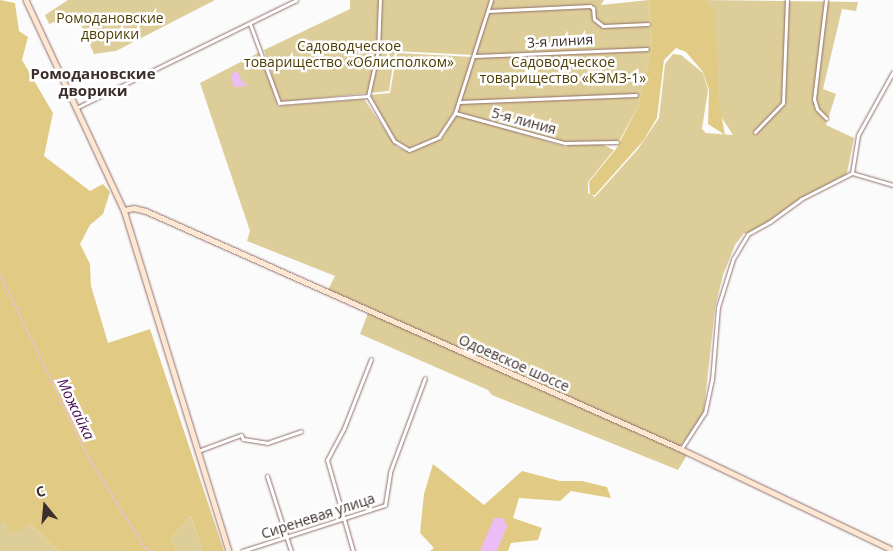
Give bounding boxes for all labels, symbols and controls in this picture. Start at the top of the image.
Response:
park label: Ромодановские дворики [56,10,164,42]
street label: 3-я линия [526,31,594,51]
park label: Садоводческое товарищество «Облисполком» [244,38,454,70]
park label: Садоводческое товарищество «КЭМЗ-1» [480,54,646,86]
district label: Ромодановские дворики [31,64,155,99]
street label: 5-я линия [490,104,558,138]
street label: Одоевское шоссе [456,331,572,395]
water label: Можайка [53,375,99,443]
north arrow [20,481,70,531]
text: С [33,481,48,502]
street label: Сиреневая улица [259,490,377,542]

